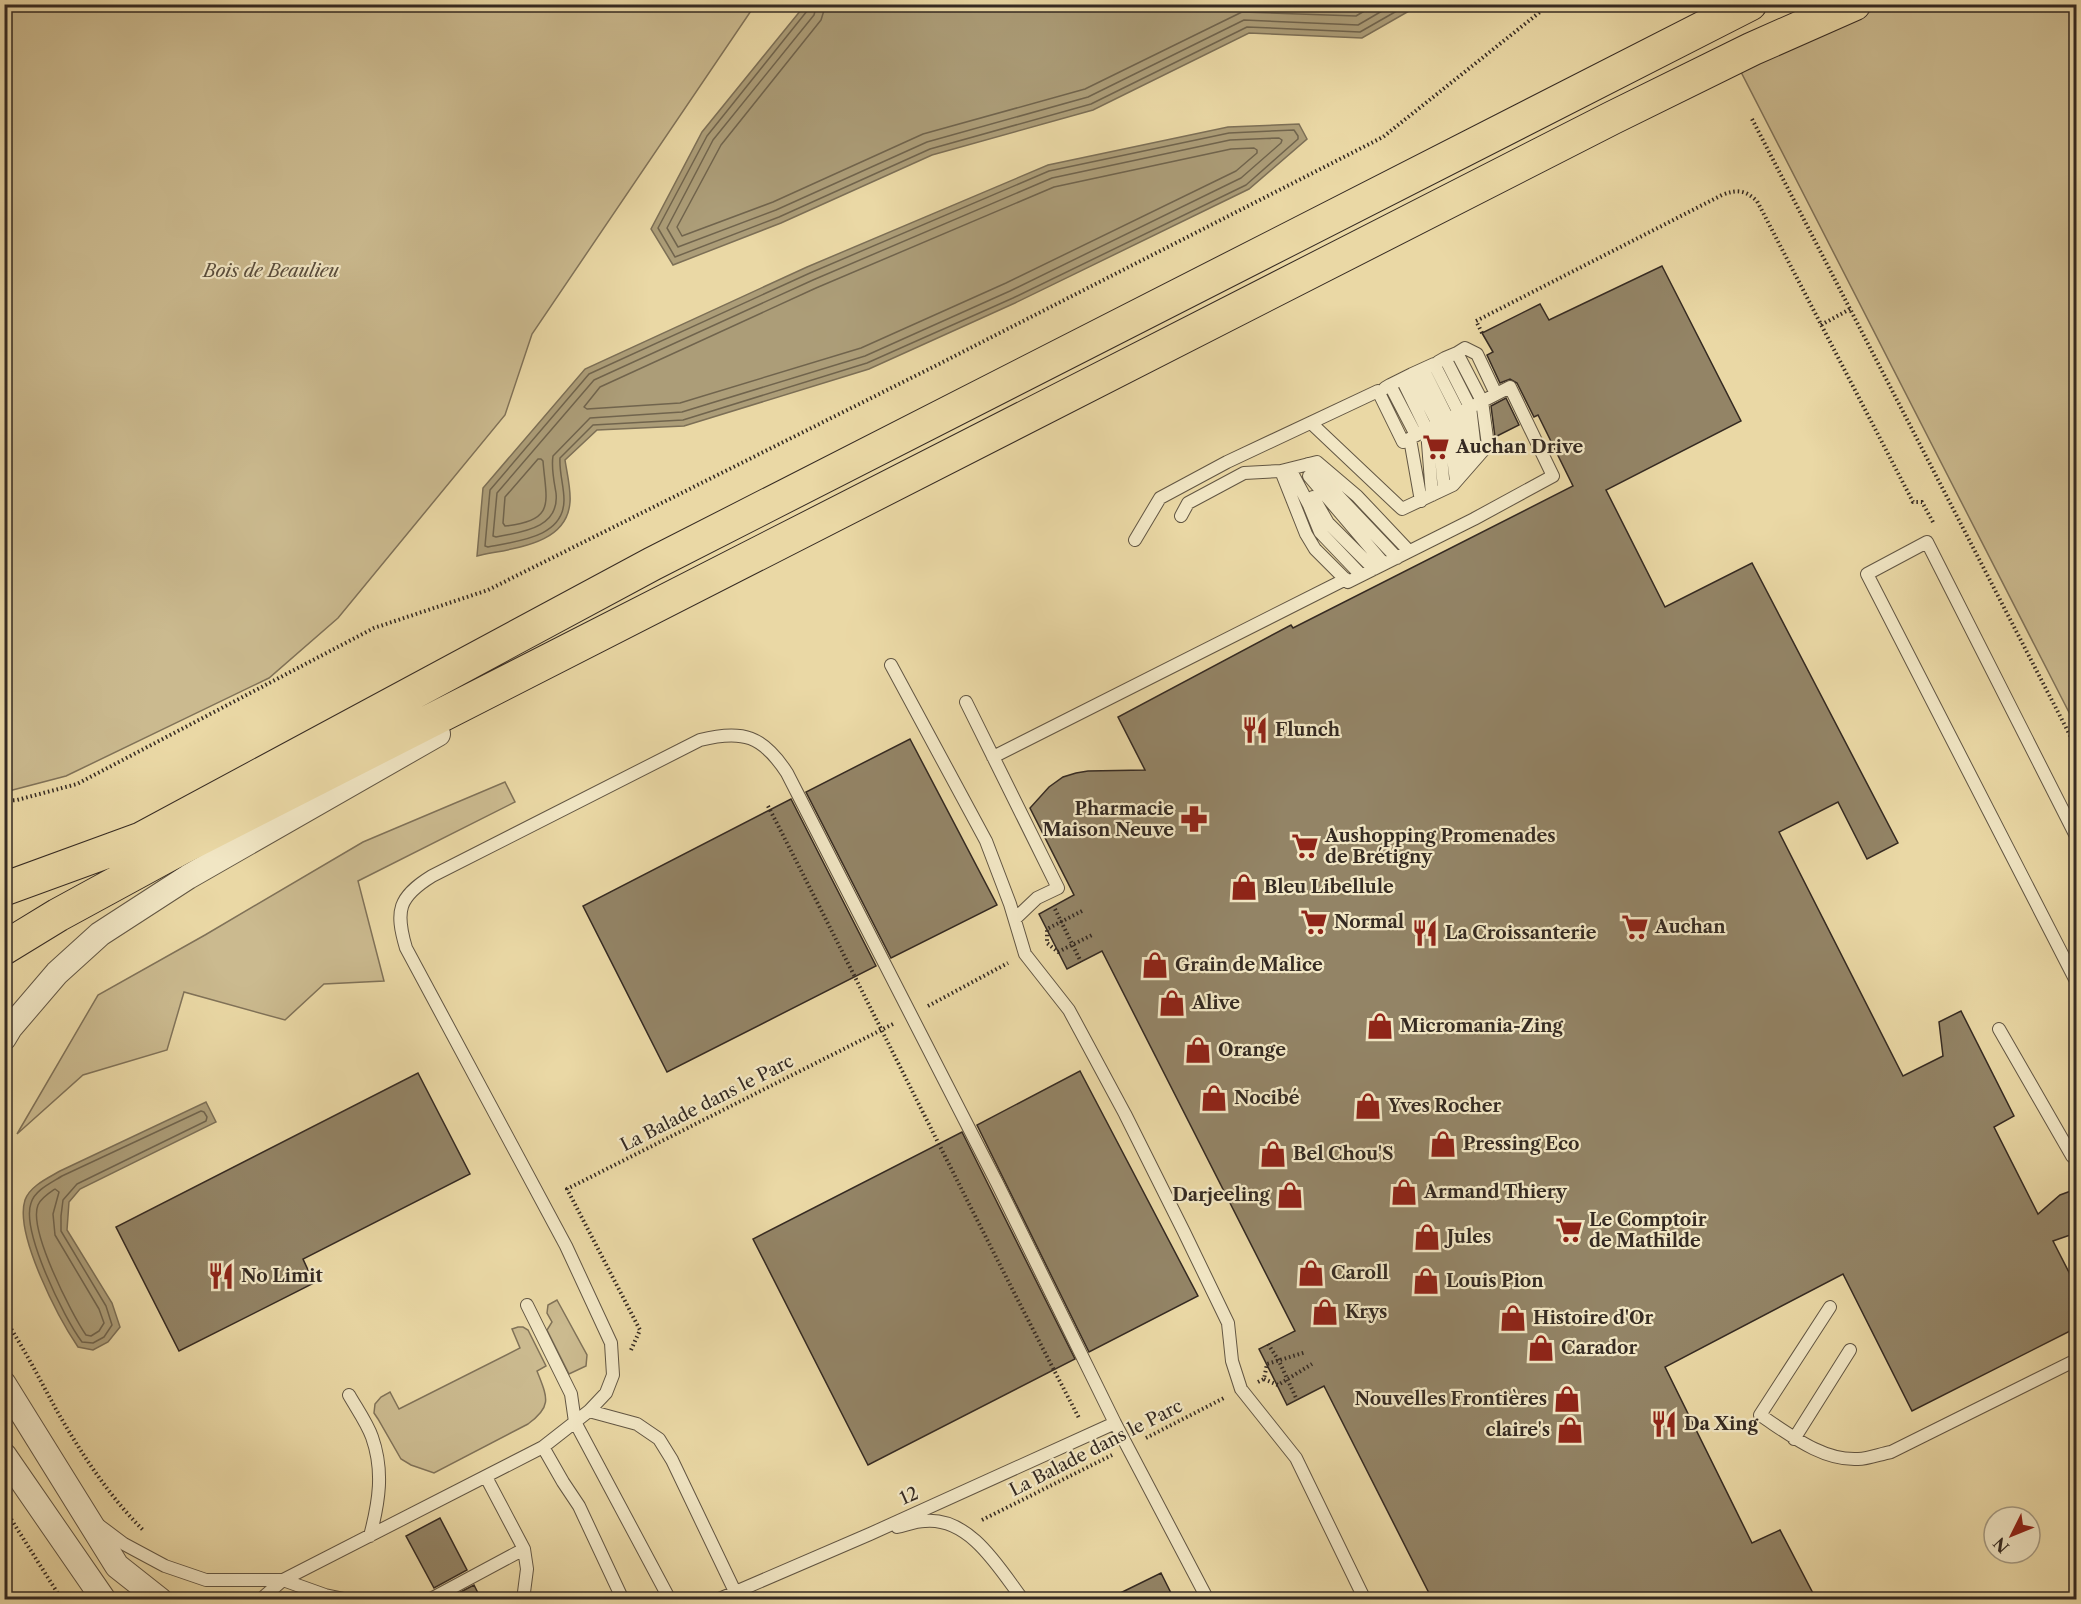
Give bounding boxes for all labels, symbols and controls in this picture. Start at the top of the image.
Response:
park label: Bois de Beaulieu [201,260,339,282]
supermarket icon: Auchan Drive [1421,432,1451,462]
place label: Auchan Drive [1455,436,1583,458]
restaurant icon: Flunch [1240,715,1270,745]
place label: Flunch [1275,719,1341,741]
place label: Pharmacie Maison Neuve [1042,798,1174,841]
pharmacy icon: Pharmacie Maison Neuve [1179,804,1209,834]
place label: Aushopping Promenades de Brétigny [1324,825,1555,868]
supermarket icon: Aushopping Promenades de Brétigny [1290,831,1320,861]
shop icon: Bleu Libellule [1229,872,1259,902]
place label: Bleu Libellule [1264,876,1394,898]
supermarket icon: Normal [1299,907,1329,937]
place label: Normal [1334,911,1404,933]
supermarket icon: Auchan [1620,912,1650,942]
place label: Auchan [1654,916,1726,938]
restaurant icon: La Croissanterie [1410,918,1440,948]
place label: La Croissanterie [1445,922,1597,944]
shop icon: Grain de Malice [1140,950,1170,980]
place label: Grain de Malice [1175,954,1323,976]
shop icon: Alive [1157,988,1187,1018]
place label: Alive [1191,992,1240,1014]
shop icon: Micromania-Zing [1365,1011,1395,1041]
place label: Micromania-Zing [1400,1015,1564,1037]
shop icon: Orange [1183,1035,1213,1065]
place label: Orange [1218,1039,1286,1061]
street label: La Balade dans le Parc [617,1050,797,1156]
shop icon: Nocibé [1199,1083,1229,1113]
place label: Nocibé [1234,1087,1300,1109]
shop icon: Yves Rocher [1353,1091,1383,1121]
place label: Yves Rocher [1387,1095,1502,1117]
shop icon: Pressing Eco [1428,1129,1458,1159]
place label: Pressing Eco [1463,1133,1579,1155]
shop icon: Bel Chou'S [1258,1139,1288,1169]
place label: Bel Chou'S [1293,1143,1393,1165]
shop icon: Armand Thiery [1389,1177,1419,1207]
shop icon: Darjeeling [1275,1180,1305,1210]
place label: Armand Thiery [1423,1181,1568,1203]
place label: Darjeeling [1172,1184,1271,1206]
place label: Le Comptoir de Mathilde [1589,1209,1707,1252]
supermarket icon: Le Comptoir de Mathilde [1554,1215,1584,1245]
shop icon: Jules [1412,1222,1442,1252]
place label: Jules [1444,1226,1491,1248]
shop icon: Caroll [1296,1258,1326,1288]
restaurant icon: No Limit [206,1261,236,1291]
place label: Caroll [1331,1262,1389,1284]
place label: No Limit [241,1265,323,1287]
shop icon: Louis Pion [1411,1266,1441,1296]
place label: Louis Pion [1446,1270,1544,1292]
shop icon: Krys [1310,1297,1340,1327]
place label: Krys [1345,1301,1387,1323]
shop icon: Histoire d'Or [1498,1303,1528,1333]
place label: Histoire d'Or [1533,1307,1653,1329]
shop icon: Carador [1526,1333,1556,1363]
place label: Carador [1561,1337,1637,1359]
shop icon: Nouvelles Frontières [1552,1384,1582,1414]
place label: Nouvelles Frontières [1354,1388,1547,1410]
street label: La Balade dans le Parc [1006,1395,1186,1501]
restaurant icon: Da Xing [1649,1409,1679,1439]
place label: Da Xing [1684,1413,1759,1435]
shop icon: claire's [1555,1415,1585,1445]
place label: claire's [1486,1419,1550,1441]
street label: 12 [896,1482,922,1510]
north arrow [1982,1505,2042,1565]
text: N [1989,1533,2013,1557]

